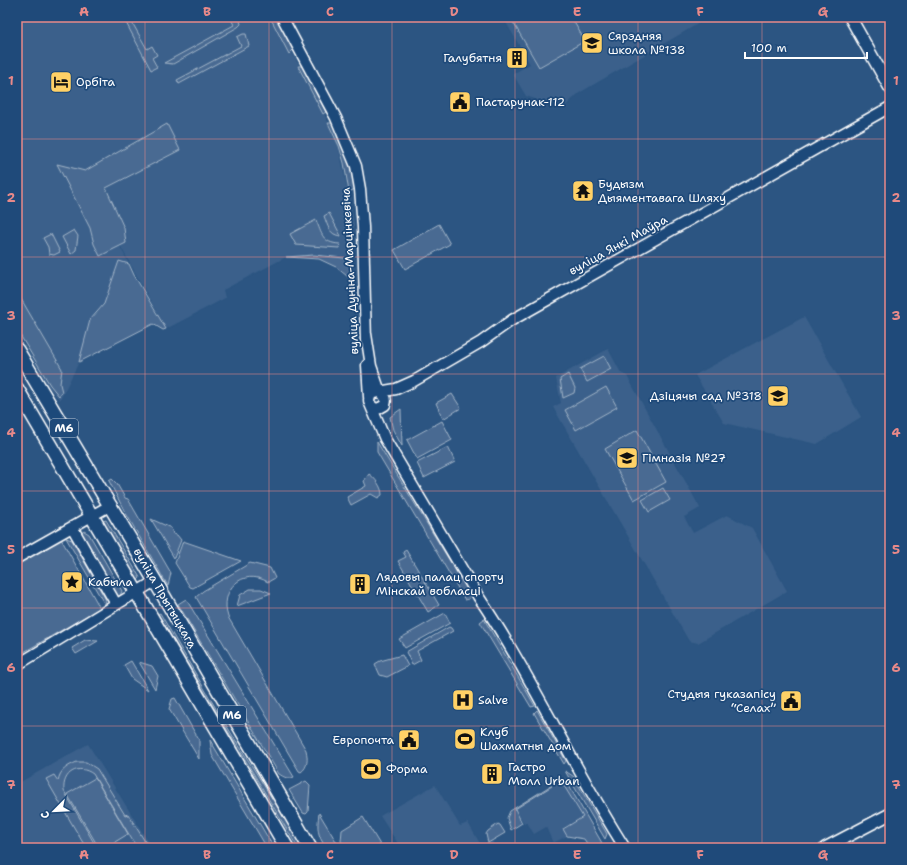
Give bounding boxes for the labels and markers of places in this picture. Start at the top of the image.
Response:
place label: Сярэдняя школа №138 [608,28,685,58]
school or university icon: Сярэдняя школа №138 [579,30,605,56]
building icon: Галубятня [504,45,530,71]
place label: Галубятня [443,50,502,66]
hotel icon: Oрбіта [48,69,74,95]
place label: Oрбіта [76,74,116,90]
public building icon: Пастарунак-112 [447,89,473,115]
place label: Пастарунак-112 [476,94,565,110]
place label: Будызм Дыяментавага Шляху [598,176,726,206]
temple icon: Будызм Дыяментавага Шляху [570,178,596,204]
school or university icon: Дзіцячы сад №318 [765,383,791,409]
place label: Дзіцячы сад №318 [650,388,762,404]
school or university icon: Гімназія №27 [614,445,640,471]
place label: Гімназія №27 [642,450,726,466]
place icon: Кабыла [59,569,85,595]
place label: Лядовы палац спорту Мінскай вобласці [376,569,504,599]
building icon: Лядовы палац спорту Мінскай вобласці [347,571,373,597]
place label: Кабыла [88,574,134,590]
place label: Студыя гуказапісу “Селах” [668,686,776,716]
hospital icon: Salve [450,687,476,713]
public building icon: Студыя гуказапісу “Селах” [778,688,804,714]
place label: Salve [478,692,509,708]
place label: Клуб Шахматны дом [480,724,571,754]
sports icon: Клуб Шахматны дом [452,726,478,752]
public building icon: Европочта [396,727,422,753]
place label: Европочта [333,732,395,748]
sports icon: Форма [358,756,384,782]
place label: Гастро Молл Urban [508,759,579,789]
place label: Форма [386,761,428,777]
building icon: Гастро Молл Urban [479,761,505,787]

